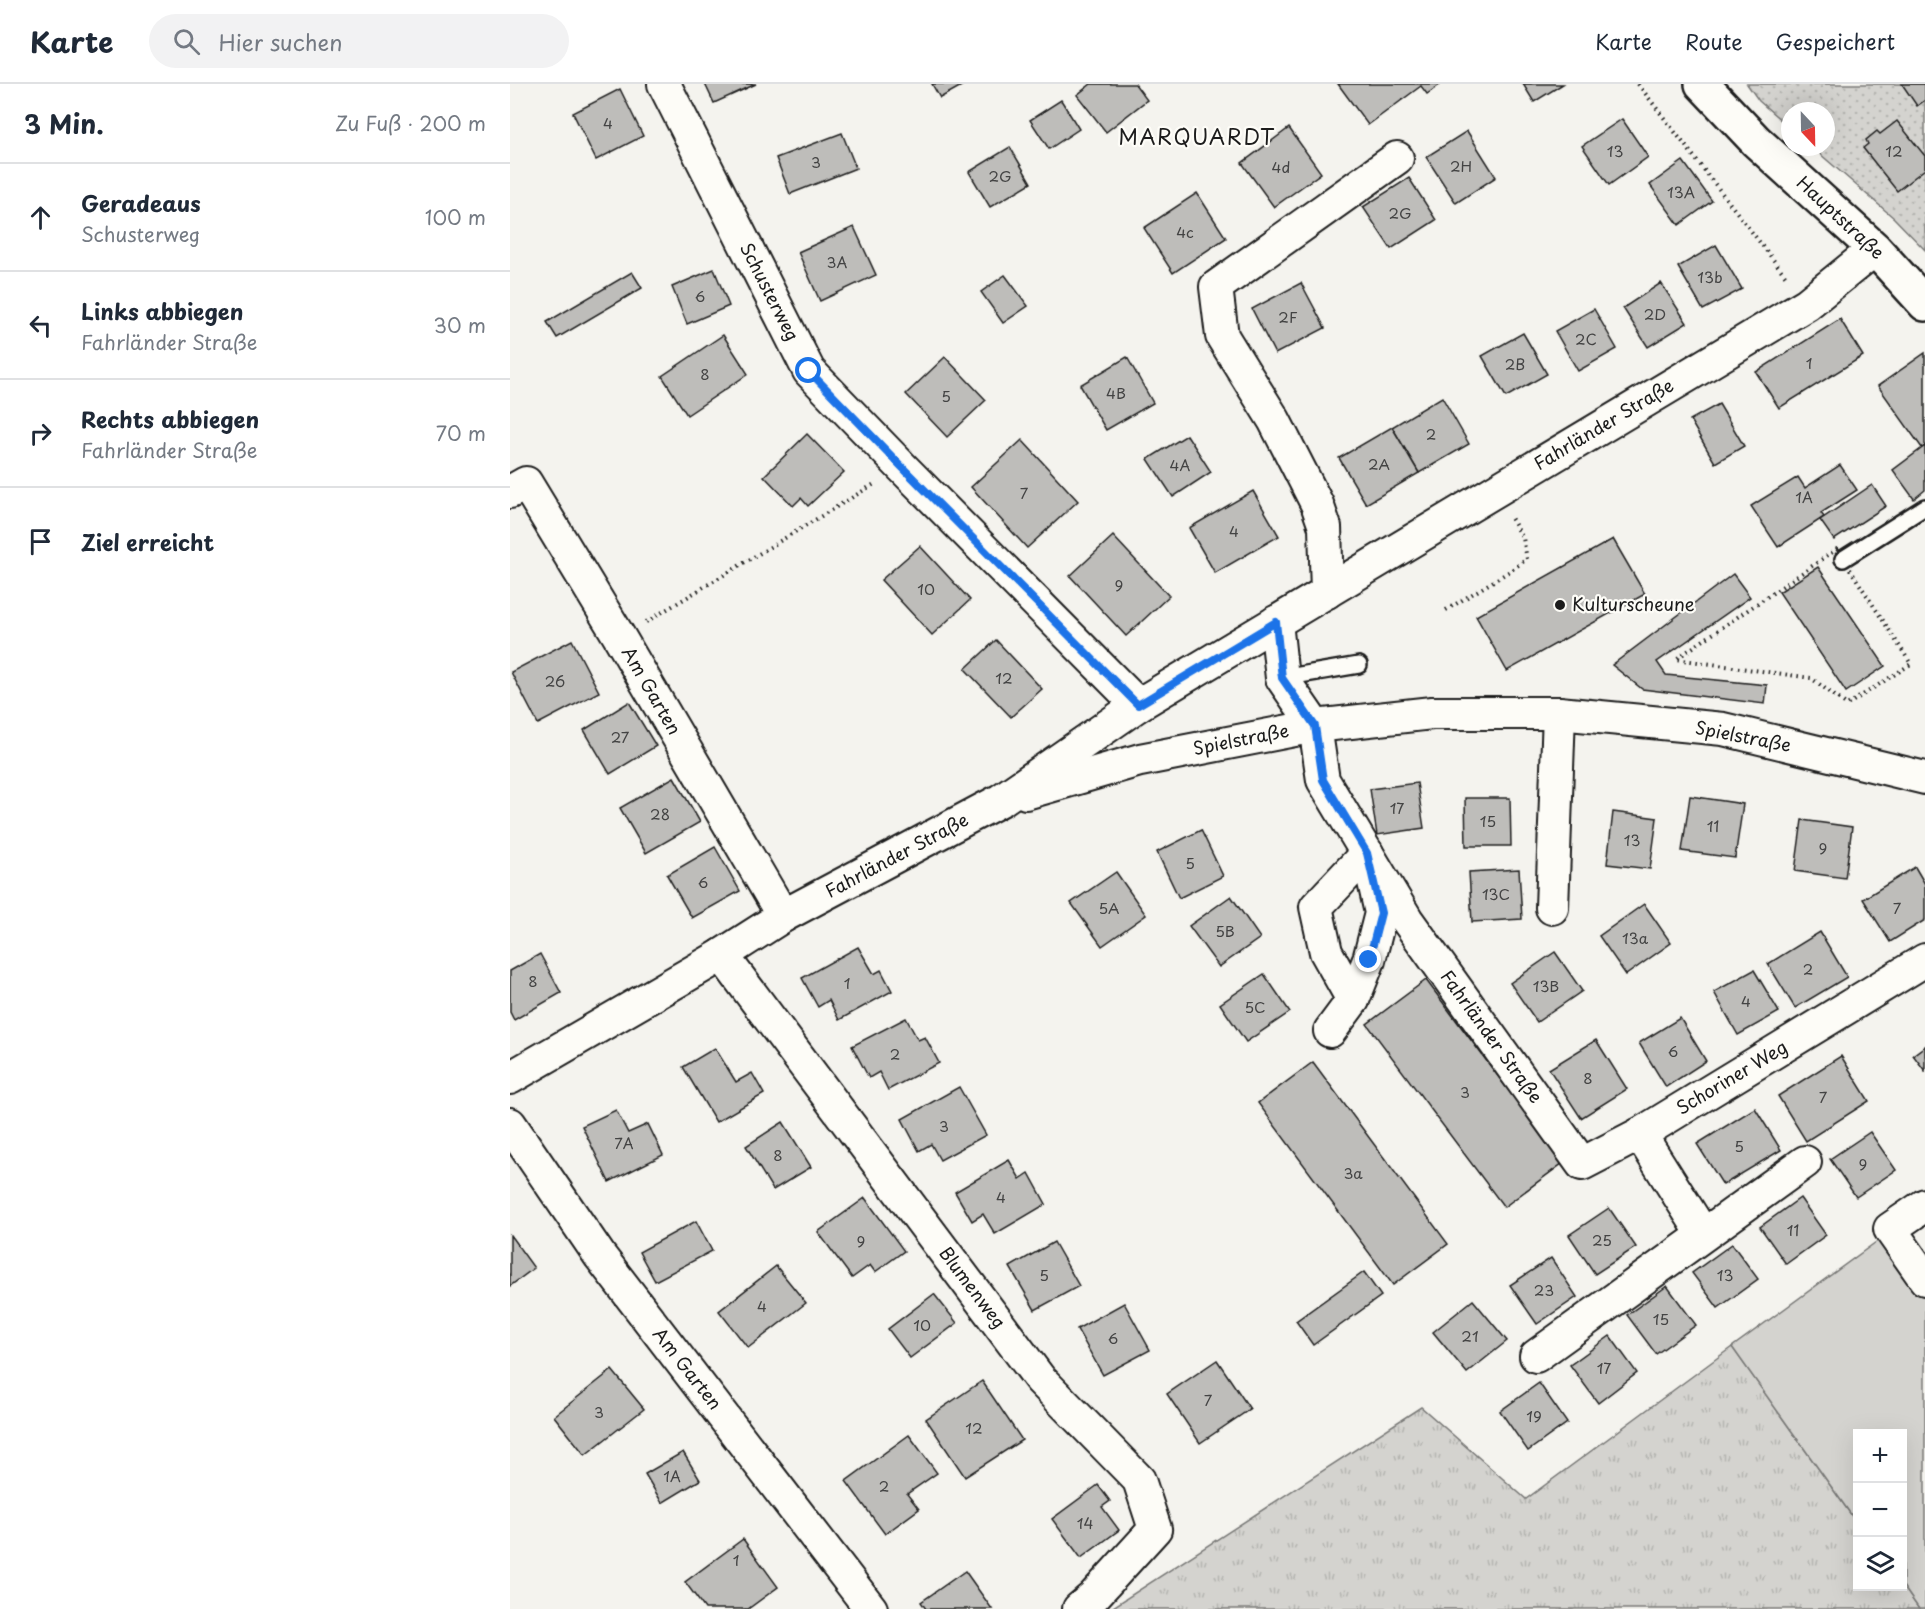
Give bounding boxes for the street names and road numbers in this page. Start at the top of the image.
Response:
street label: Hauptstraße [1791,169,1891,265]
street label: Schusterweg [734,237,807,345]
street label: Fahrländer Straße [1528,371,1678,476]
street label: Am Garten [616,641,688,739]
street label: Spielstraße [1693,713,1794,758]
street label: Spielstraße [1190,716,1291,761]
street label: Fahrländer Straße [820,806,973,904]
street label: Fahrländer Straße [1435,964,1550,1108]
street label: Schoriner Weg [1671,1033,1792,1121]
street label: Blumenweg [933,1240,1013,1334]
street label: Am Garten [647,1321,729,1415]

